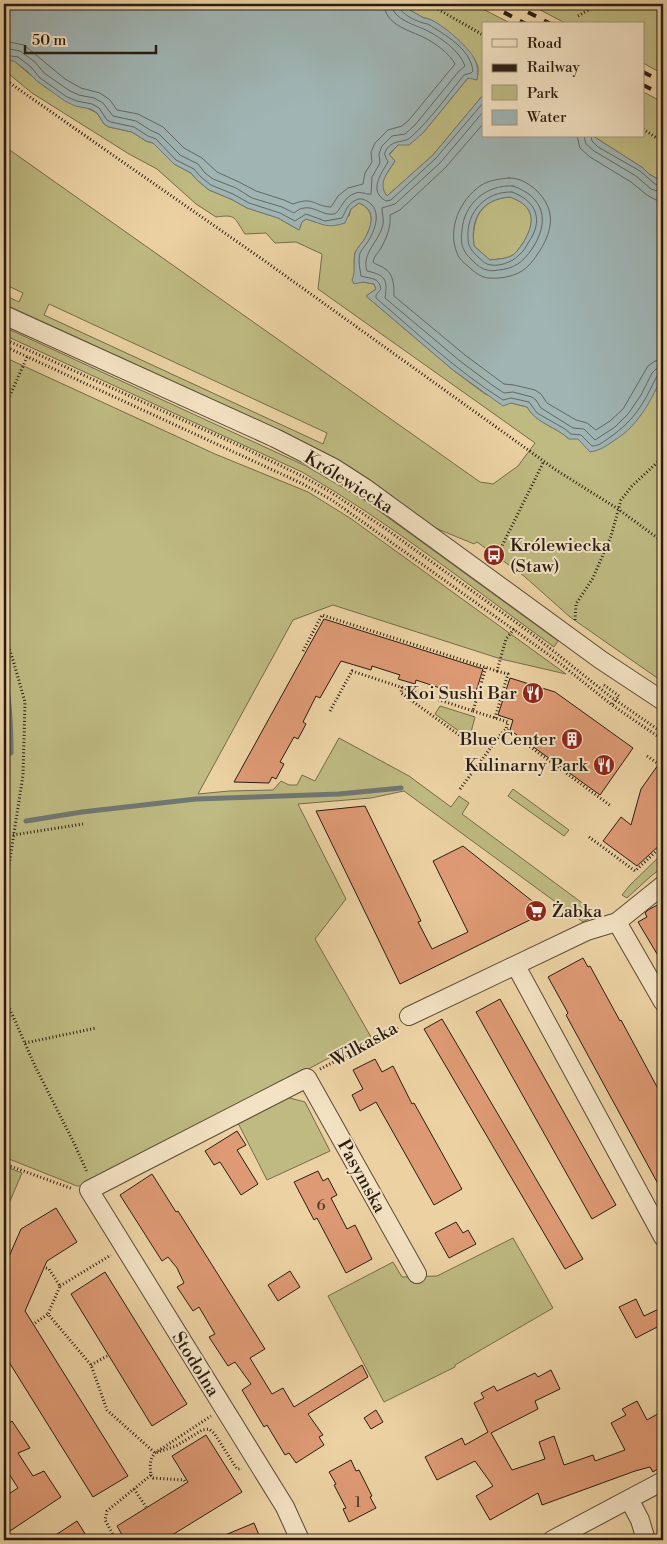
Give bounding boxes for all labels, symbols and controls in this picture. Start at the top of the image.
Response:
scale bar [25,22,156,54]
legend [482,22,644,138]
text: 50 m [32,31,66,50]
text: Road [527,34,562,53]
text: Railway [527,58,581,77]
text: Park [527,84,559,103]
text: Water [526,108,567,127]
street label: Królewiecka [300,446,398,519]
place label: Królewiecka (Staw) [510,534,612,578]
bus stop icon: Królewiecka (Staw) [482,543,506,567]
restaurant icon: Koi Sushi Bar [521,681,545,705]
place label: Koi Sushi Bar [406,682,517,705]
building icon: Blue Center [560,727,584,751]
place label: Blue Center [459,728,556,751]
restaurant icon: Kulinarny Park [592,753,616,777]
place label: Kulinarny Park [465,754,590,777]
supermarket icon: Żabka [524,899,548,923]
place label: Żabka [552,900,603,923]
street label: Wilkaska [326,1016,403,1073]
street label: Pasymska [332,1136,391,1218]
house number: 6 [316,1196,326,1215]
street label: Stodolna [167,1328,225,1402]
house number: 1 [355,1493,362,1512]

